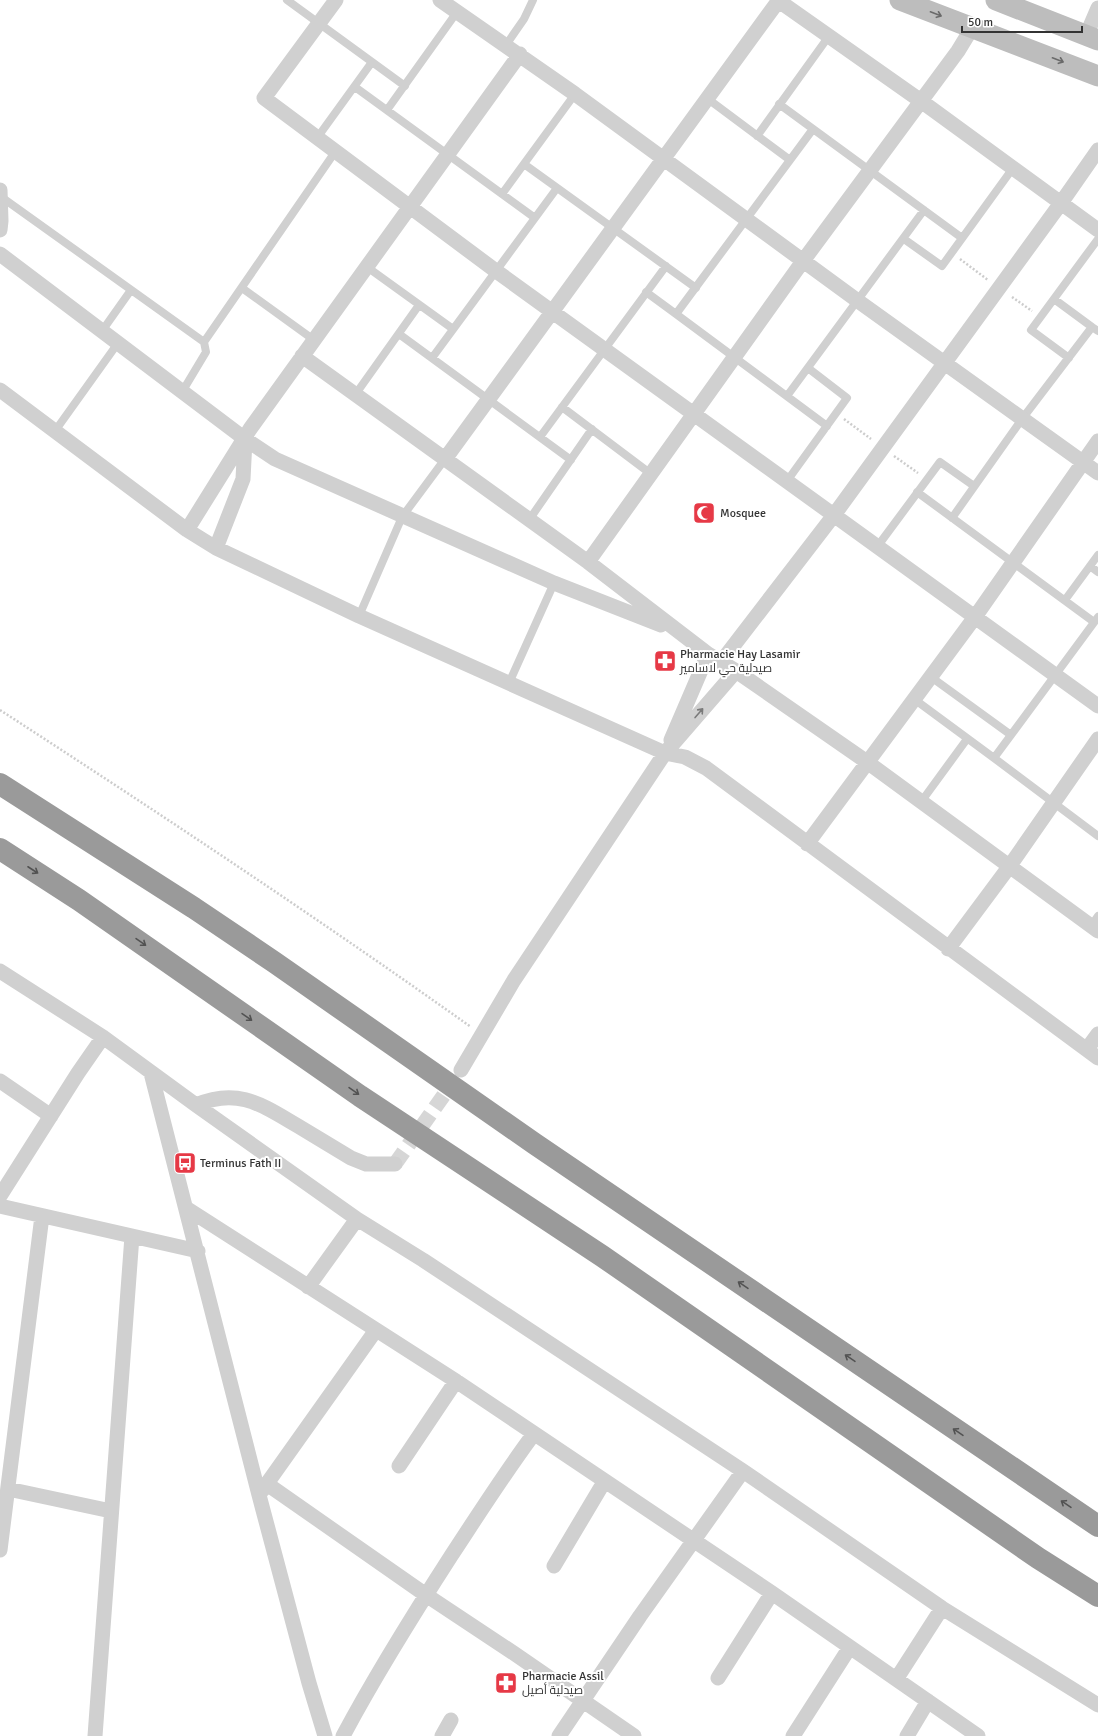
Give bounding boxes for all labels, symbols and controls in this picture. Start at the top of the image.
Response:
scale bar [962,8,1082,34]
one-way arrow [930,11,942,18]
text: 50 m [968,15,993,30]
one-way arrow [1051,57,1063,65]
mosque icon: Mosquee [691,500,717,526]
place label: Mosquee [720,506,766,521]
place label: Pharmacie Hay Lasamir صيدلية حي لاسامير [679,647,801,678]
pharmacy icon: Pharmacie Hay Lasamir صيدلية حي لاسامير [652,648,678,674]
one-way arrow [695,708,704,719]
one-way arrow [27,866,39,874]
one-way arrow [135,938,146,946]
one-way arrow [241,1013,252,1021]
one-way arrow [348,1087,359,1095]
bus stop icon: Terminus Fath II [172,1150,198,1176]
place label: Terminus Fath II [200,1156,281,1171]
one-way arrow [738,1281,749,1289]
one-way arrow [845,1354,856,1362]
one-way arrow [953,1428,964,1436]
one-way arrow [1060,1500,1071,1508]
place label: Pharmacie Assil صيدلية أصيل [522,1669,604,1698]
pharmacy icon: Pharmacie Assil صيدلية أصيل [493,1670,519,1696]

